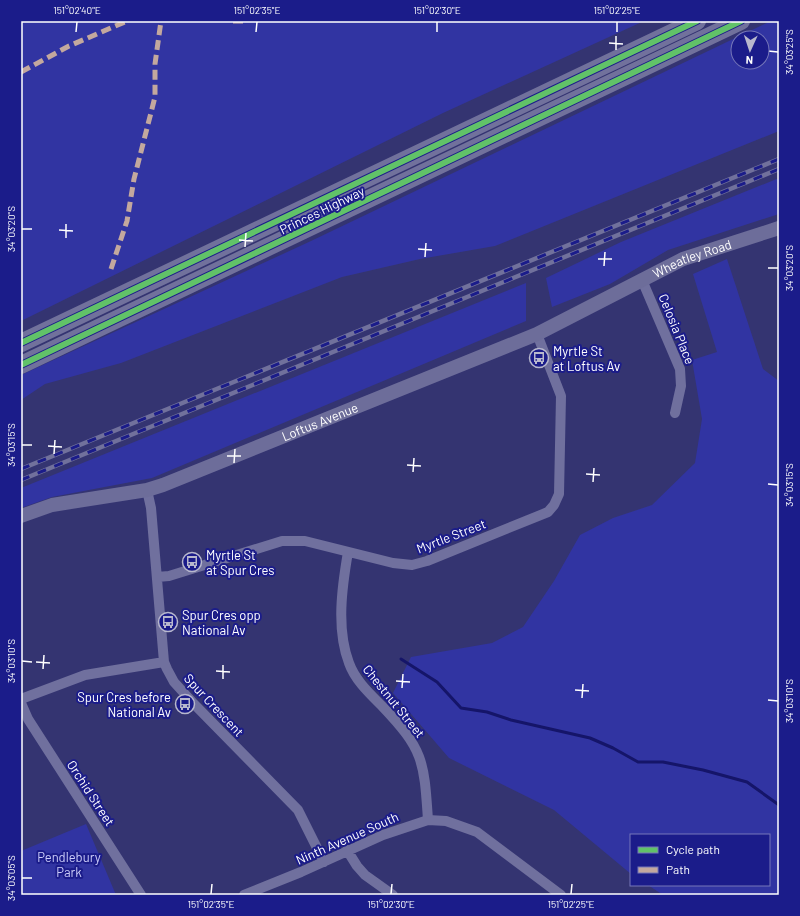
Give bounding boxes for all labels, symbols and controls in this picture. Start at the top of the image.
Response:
text: 151°02'40"E [53,4,101,16]
text: 151°02'35"E [234,4,280,16]
text: 151°02'30"E [413,4,461,16]
text: 151°02'25"E [593,4,641,16]
text: 34°03'25"S [783,29,795,75]
north arrow [730,30,770,70]
text: N [745,54,753,67]
street label: Princes Highway [277,183,367,237]
text: 34°03'20"S [5,206,17,252]
street label: Wheatley Road [650,236,734,281]
text: 34°03'20"S [783,245,795,291]
street label: Celosia Place [656,291,698,367]
place label: Myrtle St at Loftus Av [553,343,620,374]
bus stop icon: Myrtle St at Loftus Av [528,347,550,369]
street label: Loftus Avenue [279,399,360,444]
text: 34°03'15"S [5,423,17,467]
text: 34°03'15"S [783,463,795,507]
street label: Myrtle Street [414,515,488,557]
place label: Myrtle St at Spur Cres [206,547,275,578]
bus stop icon: Myrtle St at Spur Cres [181,551,203,573]
place label: Spur Cres opp National Av [182,607,261,638]
bus stop icon: Spur Cres opp National Av [157,611,179,633]
text: 34°03'10"S [5,639,17,683]
street label: Chestnut Street [360,661,428,741]
street label: Spur Crescent [181,670,247,740]
text: 34°03'10"S [783,679,795,723]
place label: Spur Cres before National Av [77,689,171,720]
bus stop icon: Spur Cres before National Av [174,693,196,715]
street label: Orchid Street [64,757,118,829]
street label: Ninth Avenue South [293,808,401,868]
legend [630,834,770,886]
text: Cycle path [666,842,720,856]
park label: Pendlebury Park [37,849,101,880]
text: 34°03'05"S [5,855,17,901]
text: Path [666,862,690,876]
text: 151°02'35"E [188,898,234,910]
text: 151°02'30"E [367,898,415,910]
text: 151°02'25"E [547,898,595,910]

